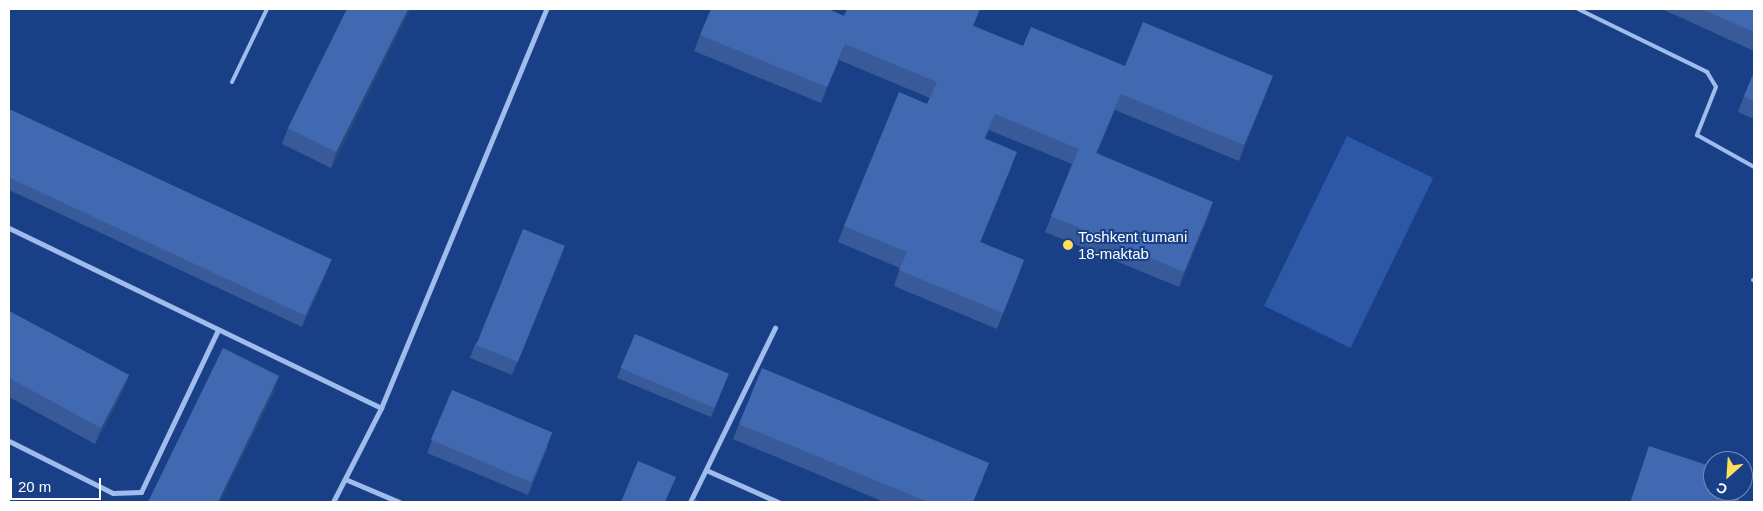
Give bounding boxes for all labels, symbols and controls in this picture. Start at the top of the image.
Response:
place label: Toshkent tumani 18-maktab [1078,227,1187,262]
marker: Toshkent tumani 18-maktab [1062,239,1074,251]
north arrow [1703,451,1753,501]
scale bar [12,468,104,500]
text: 20 m [18,478,51,495]
text: С [1714,479,1730,498]

